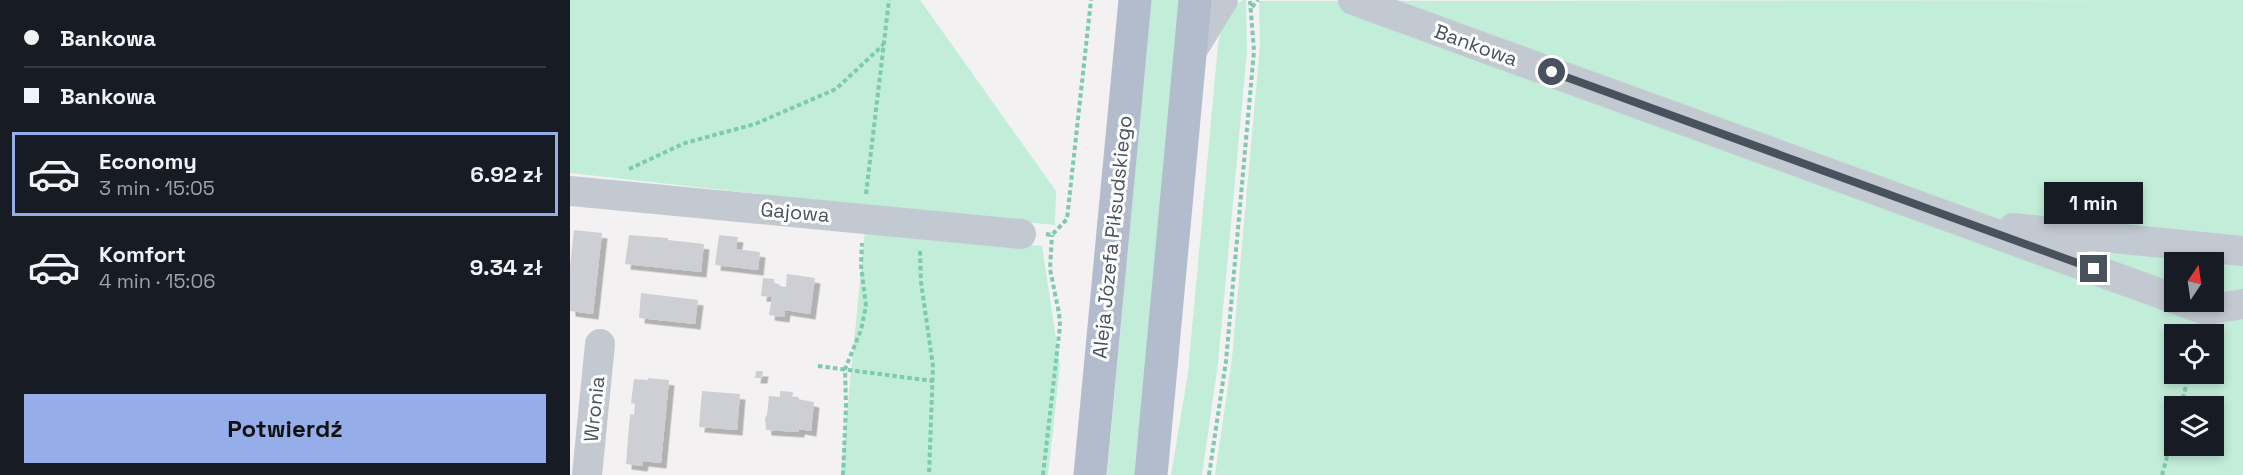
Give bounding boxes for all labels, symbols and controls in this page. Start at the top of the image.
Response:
street label: Bankowa [1431,18,1521,72]
text: Bankowa [60,24,156,52]
route start [1538,58,1565,85]
text: Bankowa [60,82,156,110]
street label: Aleja Józefa Piłsudskiego [1086,114,1138,360]
icon: car [27,147,81,201]
text: Economy [99,147,197,175]
text: 6.92 zł [470,160,543,188]
text: 3 min · 15:05 [99,175,215,201]
callout: 1 min [2044,182,2144,224]
text: 1 min [2069,190,2118,216]
street label: Gajowa [759,196,831,228]
icon: car [27,240,81,294]
text: Komfort [99,240,186,268]
north arrow [2164,252,2224,312]
map controls [2164,252,2224,456]
text: 9.34 zł [470,253,543,281]
route end [2080,255,2107,282]
text: 4 min · 15:06 [99,268,215,294]
button: locate [2164,324,2224,384]
street label: Wronia [578,375,610,443]
button: Potwierdź [24,394,546,463]
button: layers [2164,396,2224,456]

